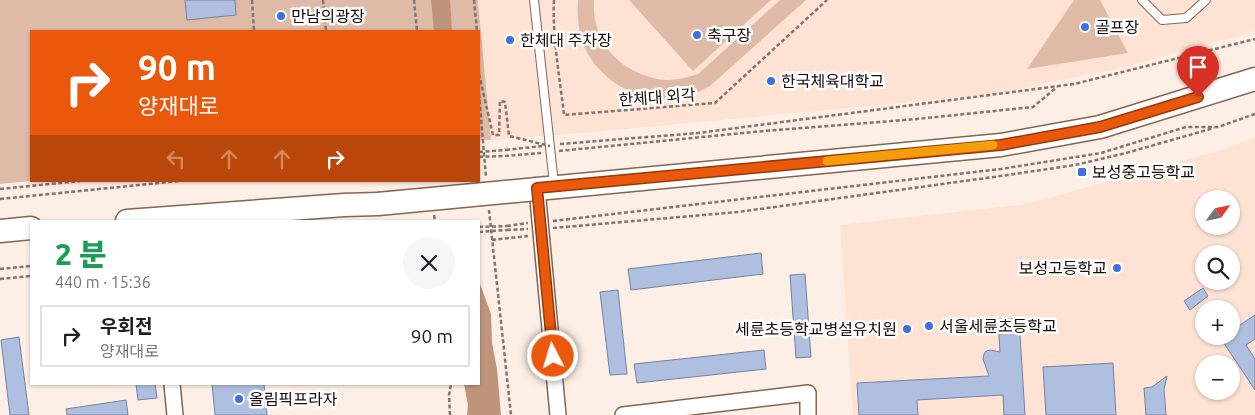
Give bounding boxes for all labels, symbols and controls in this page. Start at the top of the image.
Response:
place label: 만남의광장 [291,7,365,25]
marker: 만남의광장 [275,10,287,22]
place label: 골프장 [1095,18,1139,36]
marker: 골프장 [1079,21,1091,33]
place label: 축구장 [707,26,751,44]
marker: 축구장 [691,29,703,41]
place label: 한체대 주차장 [520,31,612,49]
marker: 한체대 주차장 [504,34,516,46]
pin [1177,46,1219,97]
text: 90 m [138,47,216,87]
icon: right [55,50,120,115]
icon: arrive [1184,53,1212,81]
place label: 한국체육대학교 [781,72,884,90]
marker: 한국체육대학교 [765,75,777,87]
street label: 한체대 외각 [618,85,696,109]
text: 양재대로 [138,93,219,118]
icon: left [162,145,190,173]
icon: ahead [215,145,243,173]
icon: ahead [268,145,296,173]
icon: right [321,145,349,173]
place label: 보성중고등학교 [1092,163,1195,181]
marker: 보성중고등학교 [1076,166,1088,178]
north arrow [1195,190,1240,235]
map controls [1195,190,1240,400]
text: 2 분 [55,237,107,271]
button: close [403,237,455,289]
button: search [1195,245,1240,290]
place label: 보성고등학교 [1019,259,1107,277]
marker: 보성고등학교 [1111,262,1123,274]
text: 440 m · 15:36 [55,273,151,291]
button: + [1195,300,1240,345]
text: 우회전 [100,315,152,337]
place label: 서울세륜초등학교 [939,317,1057,335]
place label: 세륜초등학교병설유치원 [735,320,897,338]
marker: 서울세륜초등학교 [923,320,935,332]
icon: right [57,322,85,350]
marker: 세륜초등학교병설유치원 [901,323,913,335]
text: 90 m [411,325,453,347]
position arrow [526,329,578,381]
text: 양재대로 [100,342,159,360]
button: − [1195,355,1240,400]
place label: 올림픽프라자 [249,390,338,408]
marker: 올림픽프라자 [233,393,245,405]

